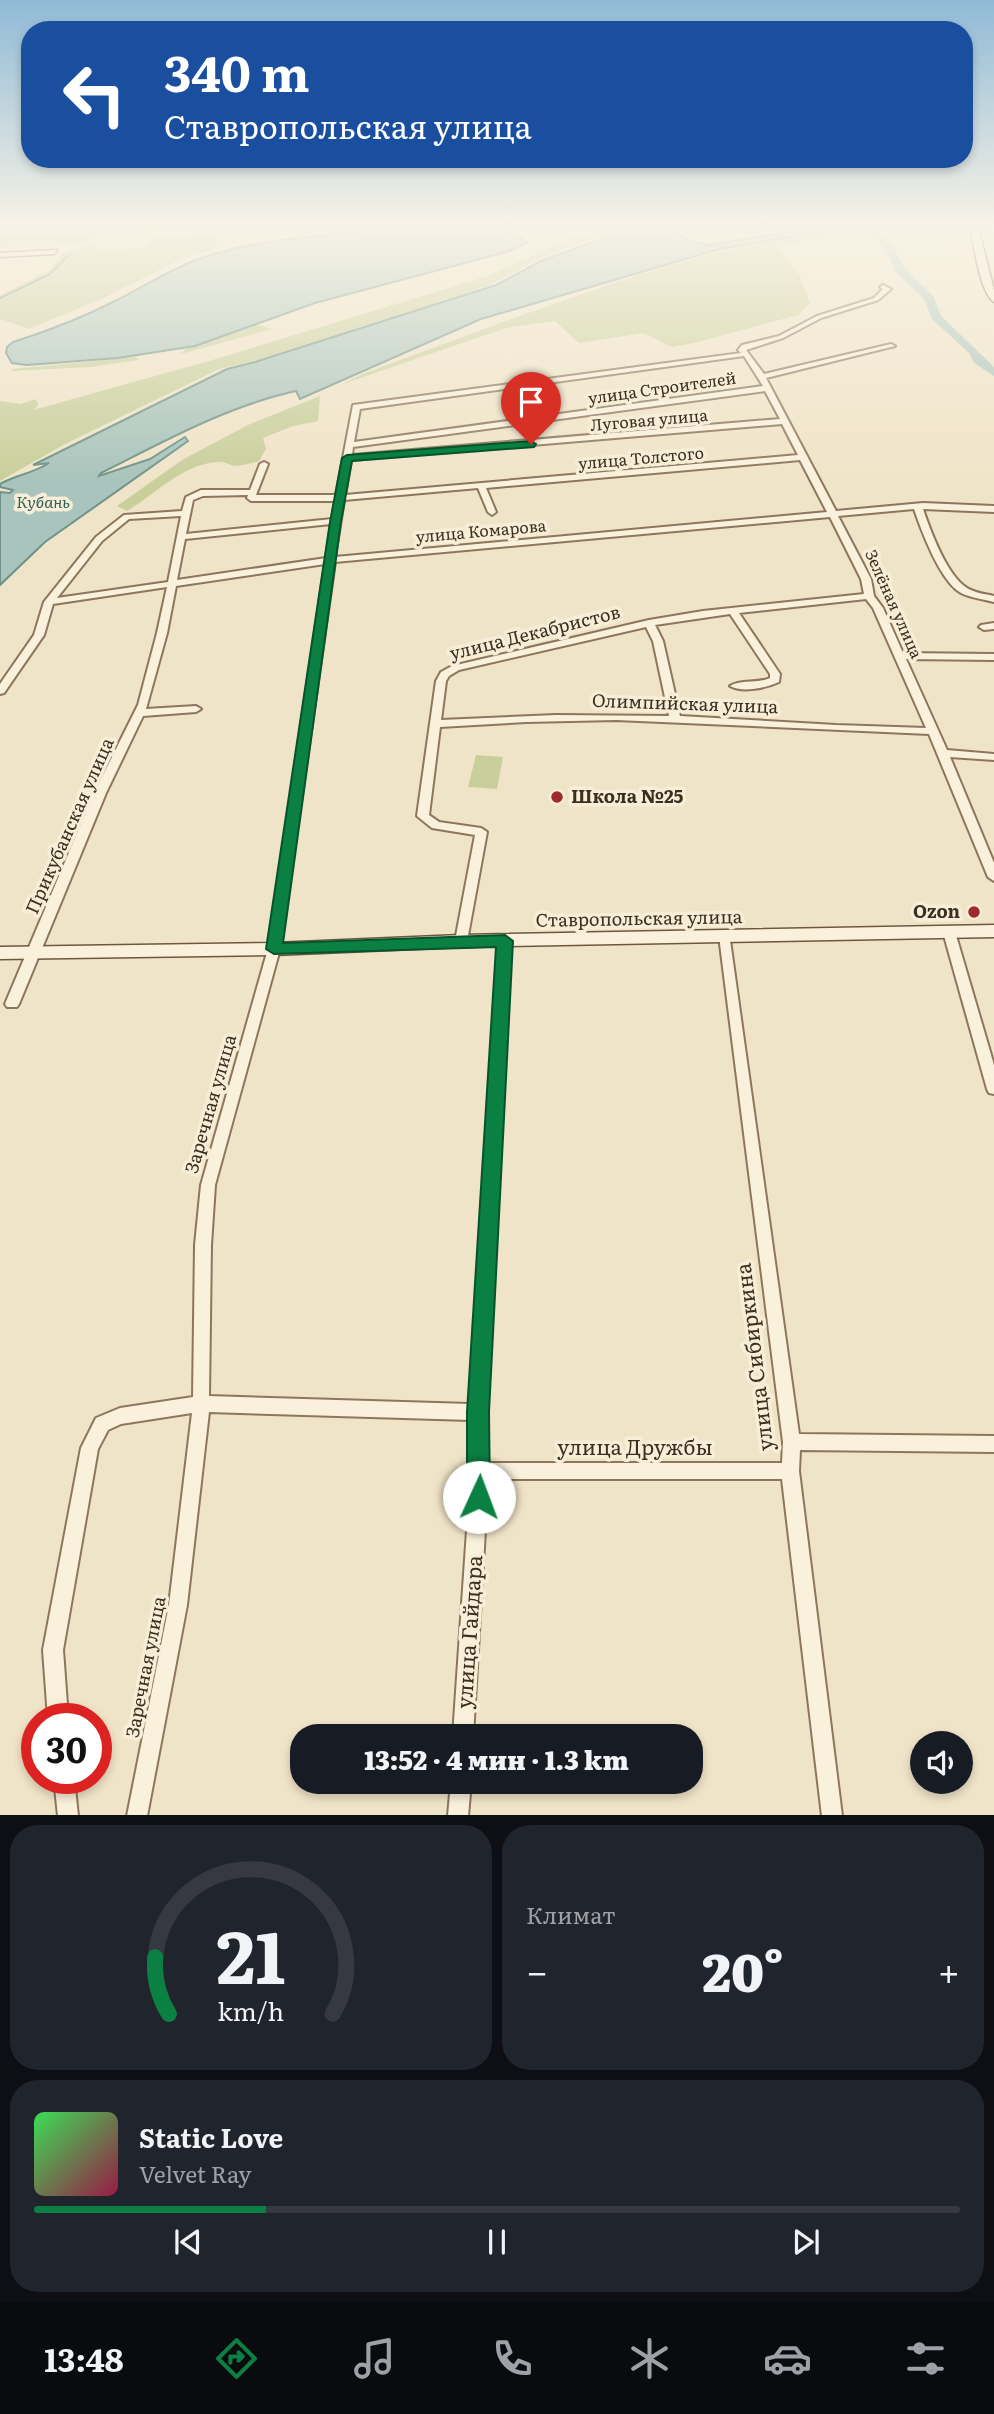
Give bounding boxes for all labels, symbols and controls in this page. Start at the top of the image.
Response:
text: 340 m [164,34,310,107]
icon: left [49,49,140,140]
text: Ставропольская улица [164,101,532,149]
street label: улица Строителей [586,365,737,409]
pin [501,372,561,444]
icon: arrive [512,383,550,421]
street label: Луговая улица [589,402,709,436]
street label: улица Толстого [577,440,705,474]
water label: Кубань [16,489,70,513]
street label: улица Комарова [415,512,547,548]
street label: Зелёная улица [860,545,930,662]
street label: улица Декабристов [446,597,623,666]
street label: Олимпийская улица [591,686,779,719]
street label: Прикубанская улица [18,733,120,918]
place label: Школа №25 [571,782,684,809]
marker: Школа №25 [549,789,565,805]
place label: Ozon [913,897,960,924]
street label: Ставропольская улица [535,902,743,933]
marker: Ozon [966,904,982,920]
street label: Заречная улица [177,1031,242,1176]
street label: улица Сибиркина [726,1261,779,1453]
street label: улица Дружбы [557,1430,713,1461]
position arrow [442,1460,516,1534]
street label: улица Гайдара [447,1553,488,1710]
street label: Заречная улица [118,1593,172,1740]
speed limit sign: 30 [21,1703,112,1794]
map controls [910,1731,973,1794]
button: sound [910,1731,973,1794]
text: 13:52 · 4 мин · 1.3 km [364,1739,629,1778]
text: Климат [526,1897,616,1931]
text: 21 [216,1898,286,2006]
text: 20° [702,1931,784,2008]
text: − [526,1941,548,1998]
text: + [938,1941,960,1998]
text: km/h [218,1991,284,2028]
text: Static Love [139,2117,283,2156]
text: Velvet Ray [139,2156,251,2190]
icon: previous [169,2223,207,2261]
icon: pause [478,2223,516,2261]
icon: next [787,2223,825,2261]
text: 13:48 [44,2334,124,2382]
icon: directions [212,2334,261,2383]
icon: music [350,2334,399,2383]
icon: phone [488,2334,537,2383]
icon: climate [625,2334,674,2383]
icon: car [763,2334,812,2383]
icon: filters [901,2334,950,2383]

